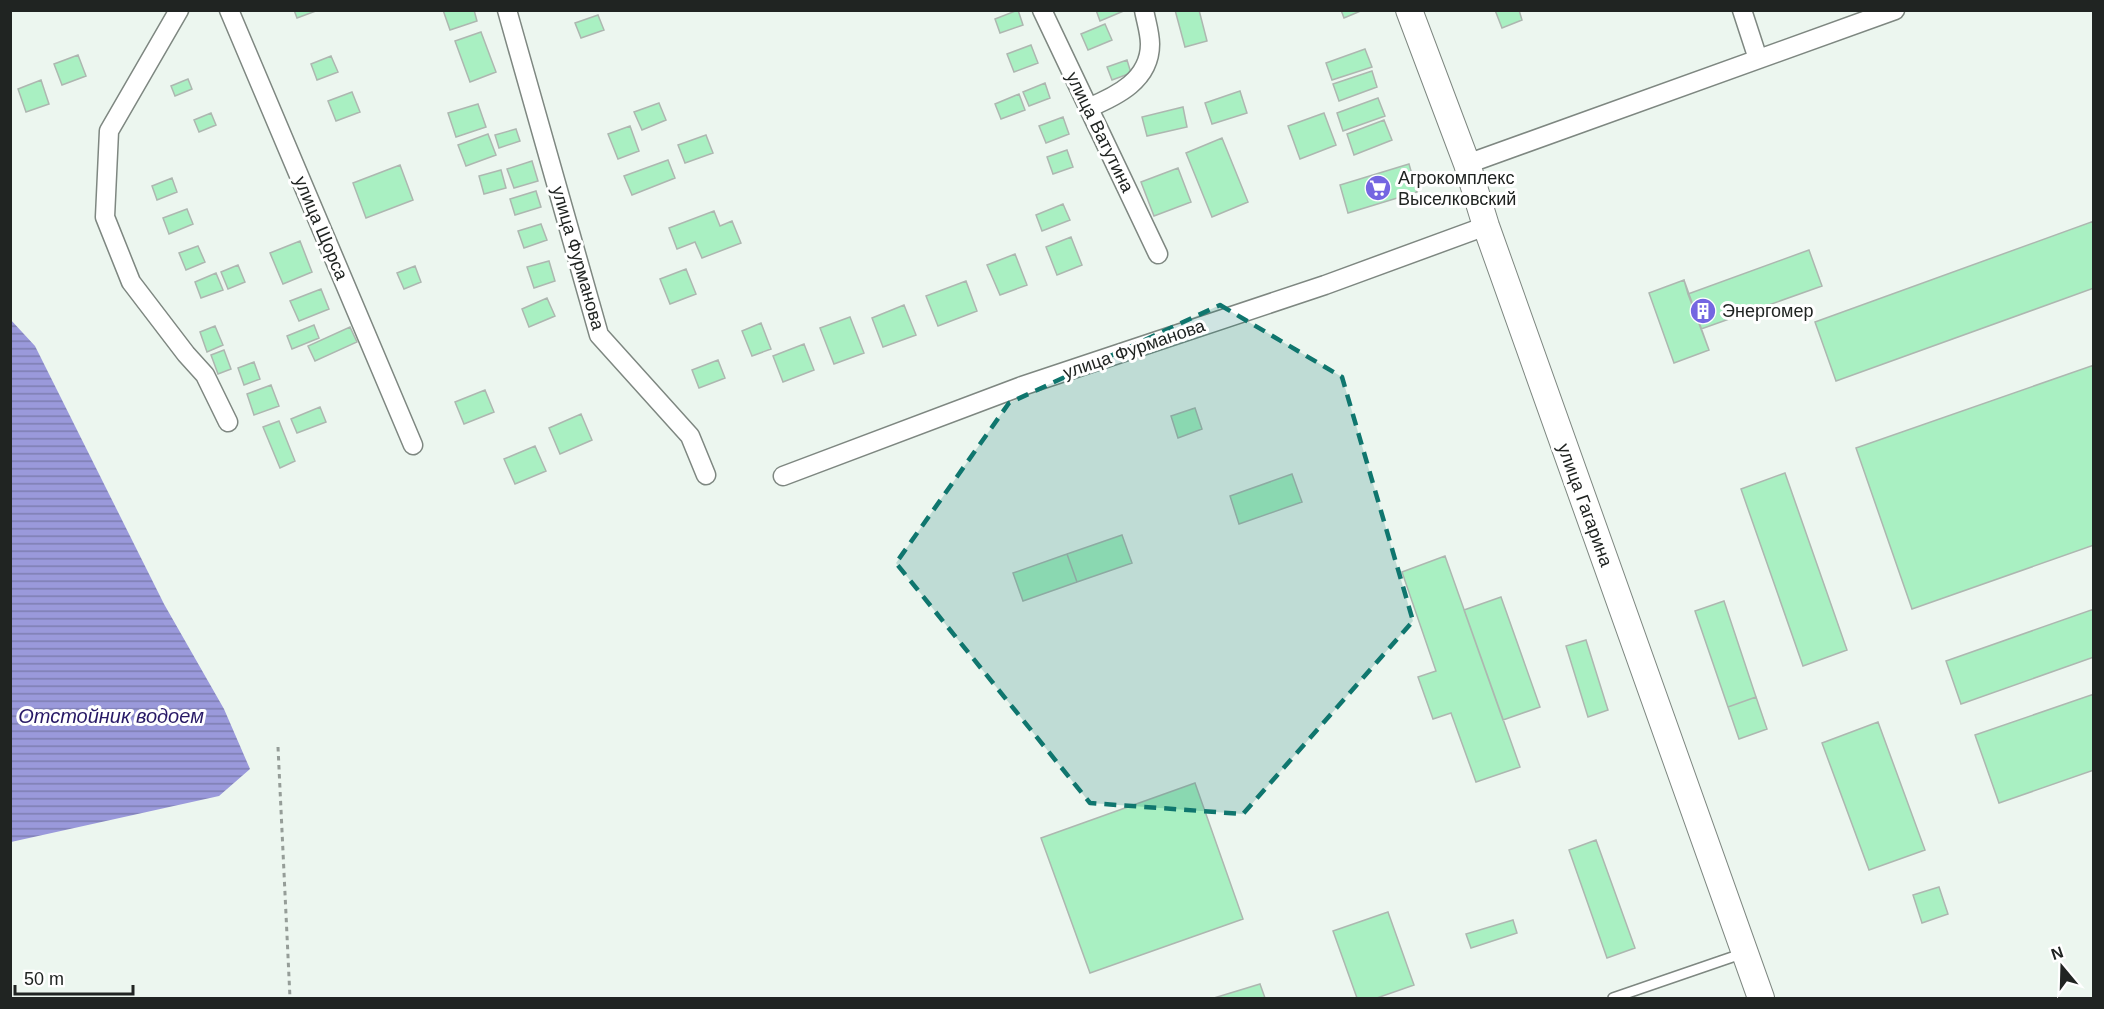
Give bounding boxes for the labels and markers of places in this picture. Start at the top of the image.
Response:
place label: Агрокомплекс Выселковский [1398,168,1516,209]
supermarket icon: Агрокомплекс Выселковский [1363,173,1393,203]
building icon: Энергомер [1688,296,1718,326]
place label: Энергомер [1722,301,1813,321]

